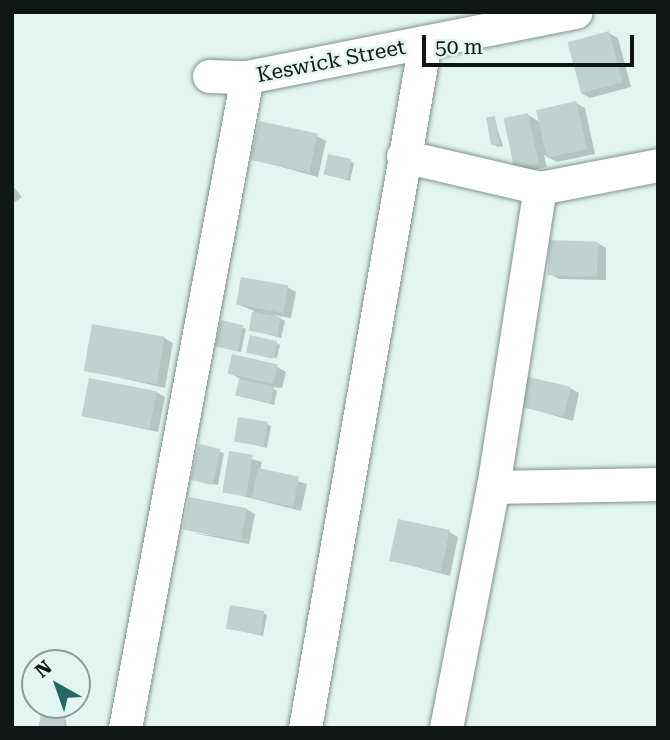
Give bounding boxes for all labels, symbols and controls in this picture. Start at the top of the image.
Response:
scale bar [425,21,637,65]
street label: Keswick Street [255,34,407,88]
text: 50 m [435,35,483,59]
north arrow [21,649,91,719]
text: N [30,656,56,683]

